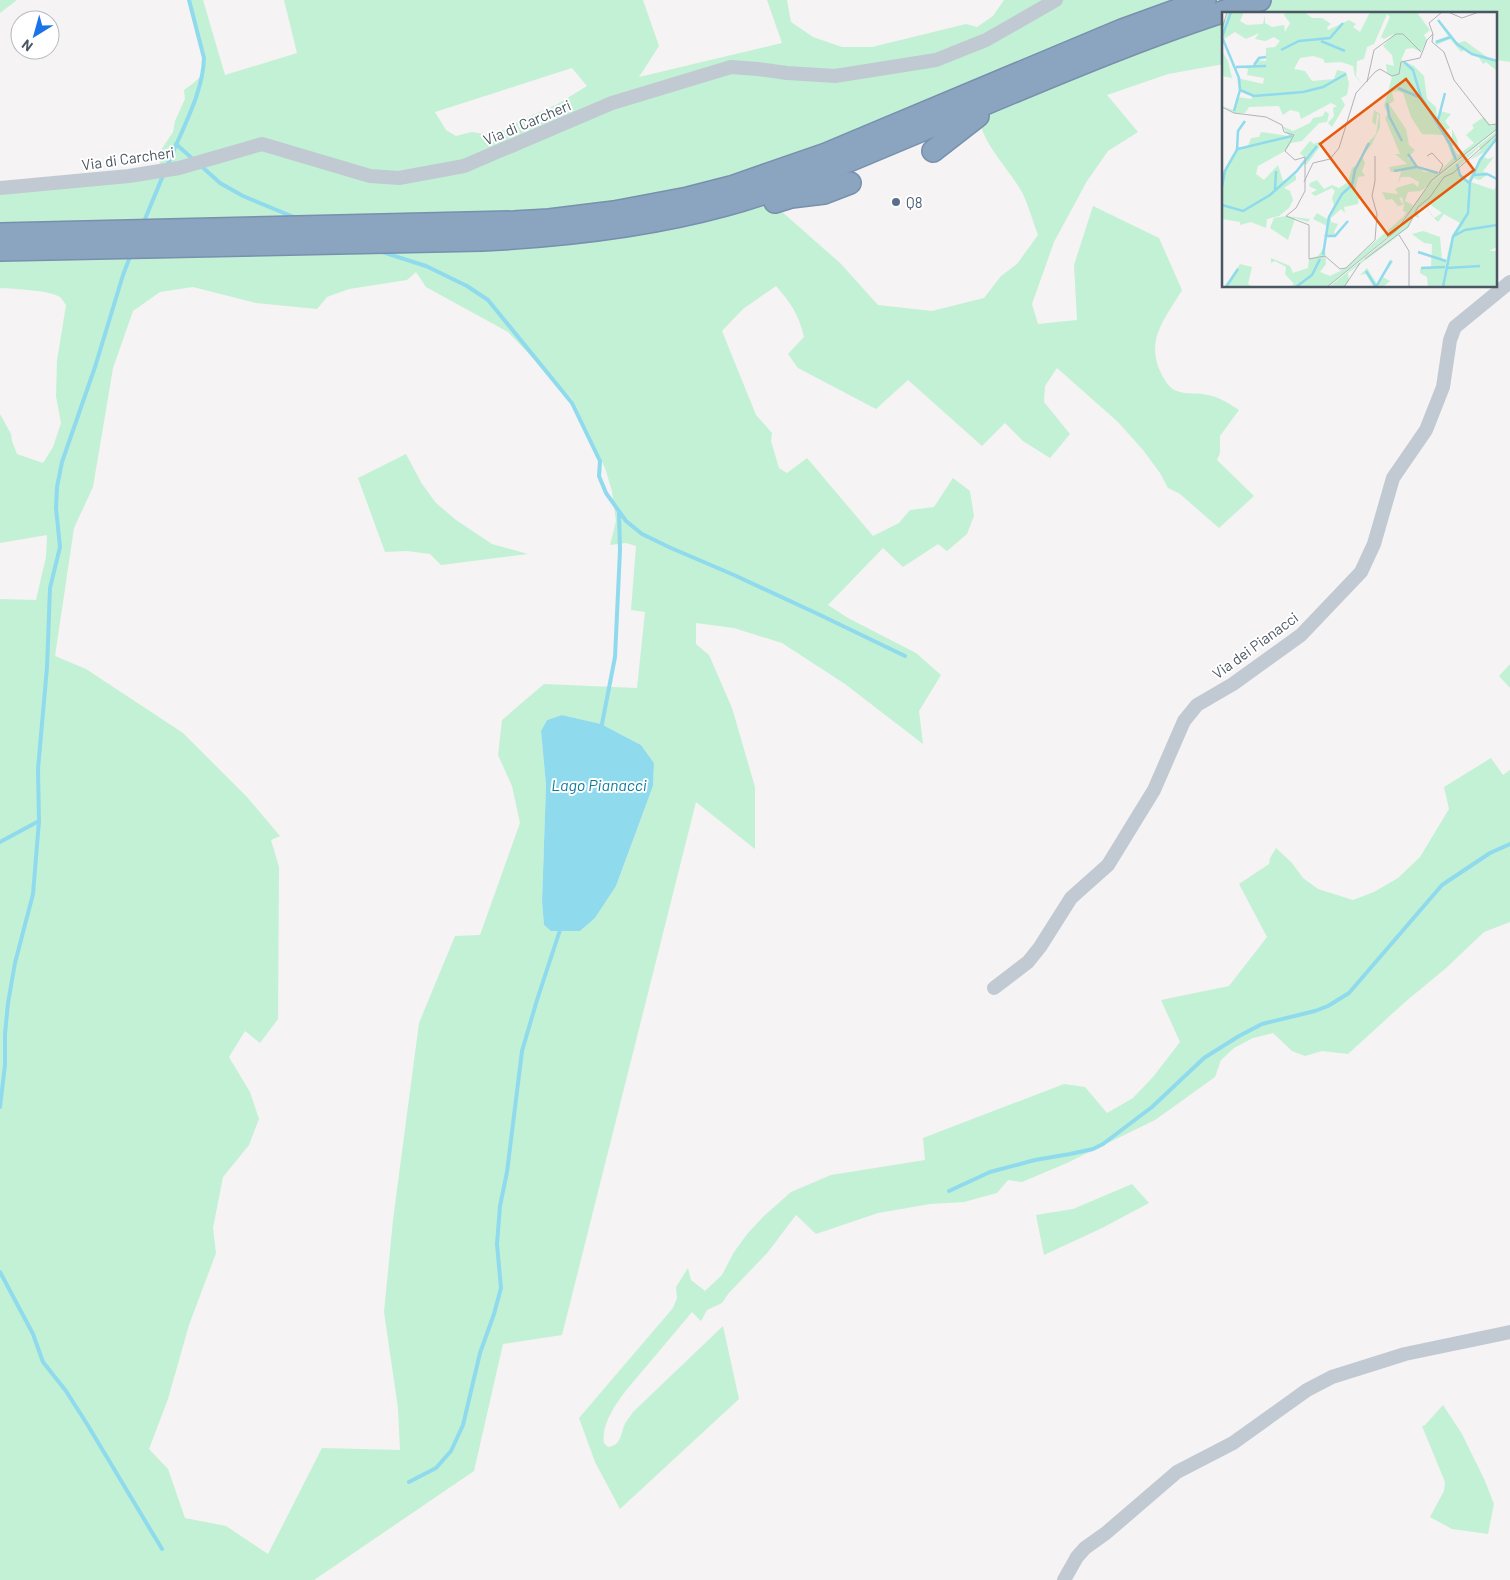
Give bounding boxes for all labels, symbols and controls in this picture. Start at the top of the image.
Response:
north arrow [10,10,60,60]
inset map [1222,12,1498,288]
text: N [18,36,36,55]
street label: Via di Carcheri [480,95,574,149]
street label: Via di Carcheri [80,143,176,173]
place label: Q8 [906,193,922,211]
marker: Q8 [890,196,902,208]
street label: Via dei Pianacci [1209,608,1301,682]
water label: Lago Pianacci [551,775,647,794]

